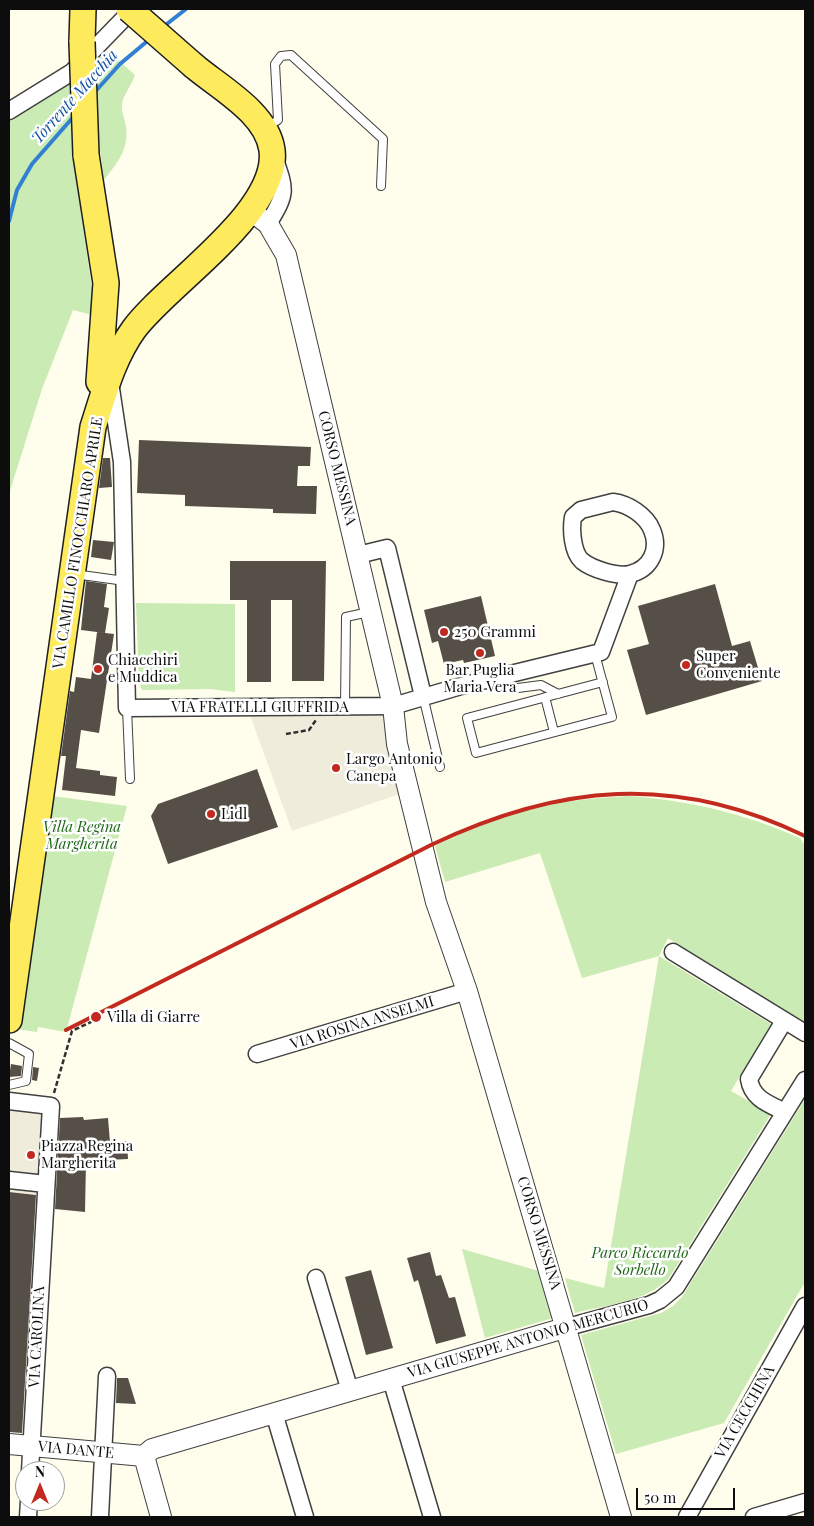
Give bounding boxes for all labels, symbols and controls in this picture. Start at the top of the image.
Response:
water label: Torrente Macchia [28,46,122,148]
street label: CORSO MESSINA [314,409,360,527]
street label: VIA CAMILLO FINOCCHIARO APRILE [49,416,107,670]
place label: 250 Grammi [454,623,536,641]
marker: 250 Grammi [438,626,450,638]
marker: Bar Puglia Maria Vera [474,647,486,659]
place label: Super Conveniente [696,647,781,682]
place label: Chiacchiri e Muddica [108,651,178,686]
marker: Super Conveniente [680,659,692,671]
place label: Bar Puglia Maria Vera [443,661,517,696]
marker: Chiacchiri e Muddica [92,663,104,675]
street label: VIA FRATELLI GIUFFRIDA [171,698,349,716]
place label: Largo Antonio Canepa [346,750,442,785]
marker: Largo Antonio Canepa [330,762,342,774]
place label: Lidl [221,805,247,823]
marker: Lidl [205,808,217,820]
park label: Villa Regina Margherita [43,818,121,853]
street label: VIA ROSINA ANSELMI [288,993,436,1053]
place label: Villa di Giarre [107,1008,200,1026]
marker: Villa di Giarre [89,1010,103,1024]
place label: Piazza Regina Margherita [41,1137,133,1172]
marker: Piazza Regina Margherita [25,1149,37,1161]
street label: CORSO MESSINA [513,1174,565,1292]
park label: Parco Riccardo Sorbello [591,1244,689,1279]
street label: VIA CAROLINA [25,1286,49,1388]
street label: VIA GIUSEPPE ANTONIO MERCURIO [405,1296,651,1382]
street label: VIA CECCHINA [711,1362,779,1462]
street label: VIA DANTE [37,1438,115,1462]
north arrow [15,1461,65,1511]
text: N [35,1462,45,1481]
scale bar [639,1478,738,1510]
text: 50 m [644,1487,676,1507]

